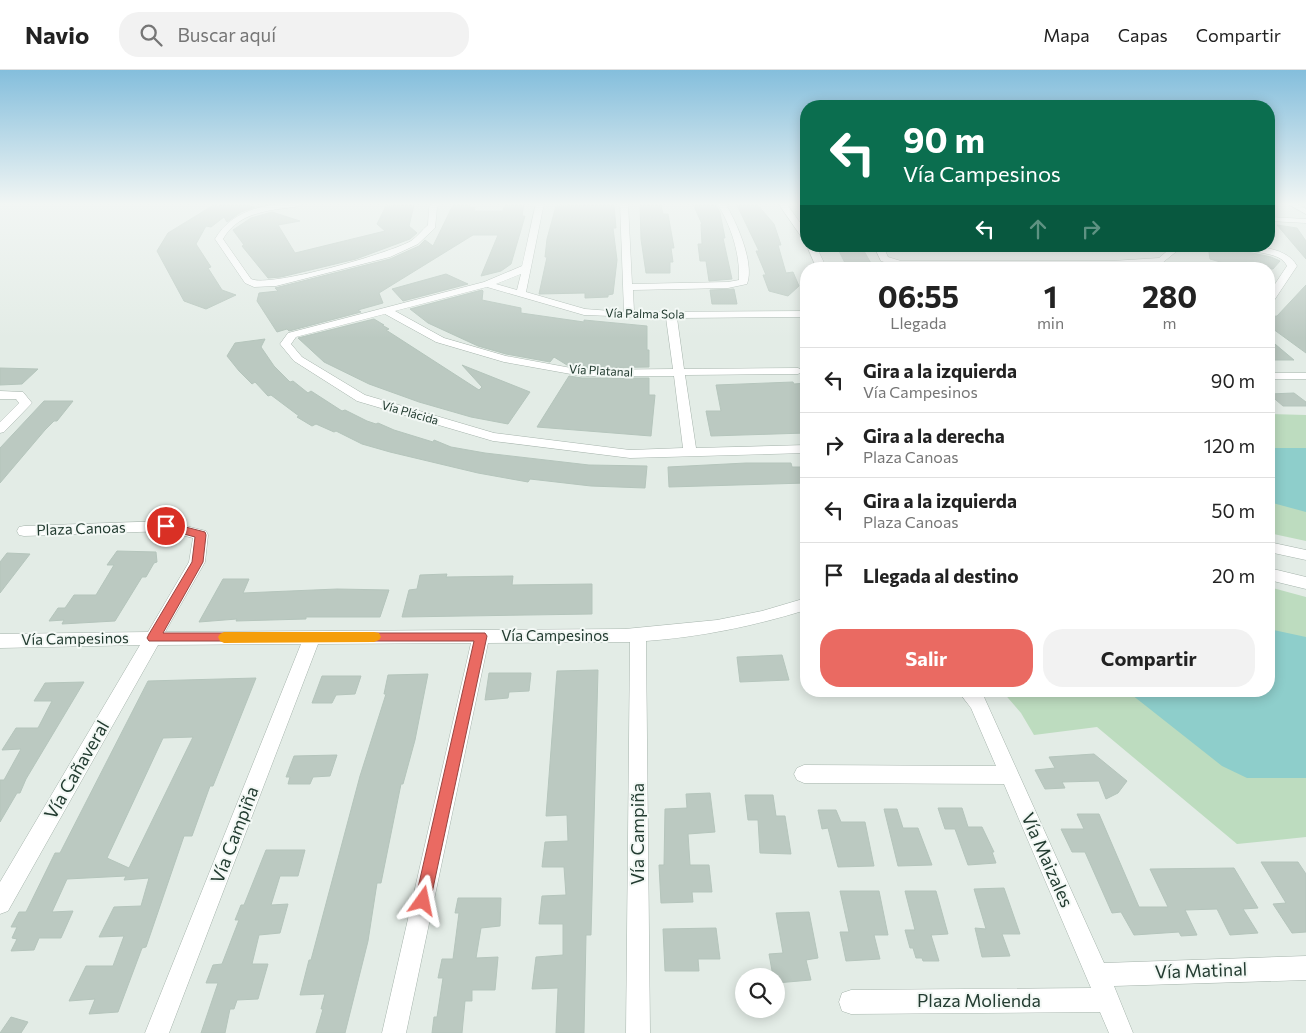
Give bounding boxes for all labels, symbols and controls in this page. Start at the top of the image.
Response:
search box [119,12,469,57]
text: Navio [25,20,89,49]
icon: search [137,21,165,49]
text: Buscar aquí [177,23,276,46]
text: Mapa [1043,24,1090,46]
text: Capas [1118,24,1168,46]
text: Compartir [1196,24,1281,46]
text: 90 m [903,117,985,160]
icon: left [820,120,885,185]
text: Vía Campesinos [903,160,1061,187]
icon: left [971,215,999,243]
icon: ahead [1024,215,1052,243]
icon: right [1077,215,1105,243]
text: 06:55 [878,277,959,314]
text: 1 [1044,277,1057,314]
text: 280 [1142,277,1197,314]
street label: Vía Palma Sola [605,305,685,321]
text: Llegada [890,313,947,332]
text: min [1037,313,1064,332]
text: m [1163,313,1177,332]
text: Gira a la izquierda [863,359,1017,382]
street label: Vía Platanal [569,361,633,379]
icon: left [820,366,848,394]
text: 90 m [1211,369,1255,392]
text: Vía Campesinos [863,382,978,401]
street label: Vía Plácida [380,397,440,427]
text: Gira a la derecha [863,424,1005,447]
icon: right [820,431,848,459]
text: 120 m [1204,434,1255,457]
text: Plaza Canoas [863,447,959,466]
text: Gira a la izquierda [863,489,1017,512]
icon: left [820,496,848,524]
text: 50 m [1211,499,1255,522]
pin [145,505,187,547]
icon: arrive [152,512,180,540]
text: Plaza Canoas [863,512,959,531]
street label: Plaza Canoas [36,517,126,539]
icon: arrive [820,561,848,589]
text: Llegada al destino [863,564,1019,587]
text: 20 m [1212,564,1255,587]
street label: Vía Campesinos [501,626,609,644]
street label: Vía Campesinos [21,628,129,648]
button: Salir [820,629,1033,687]
button: Compartir [1043,629,1255,687]
street label: Vía Cañaveral [39,716,113,823]
street label: Vía Campiña [206,783,263,886]
street label: Vía Campiña [626,783,648,885]
street label: Vía Maizales [1017,809,1079,910]
position arrow [396,874,448,926]
street label: Vía Matinal [1154,957,1248,983]
map controls [735,968,785,1018]
button: search [735,968,785,1018]
street label: Plaza Molienda [917,989,1041,1011]

